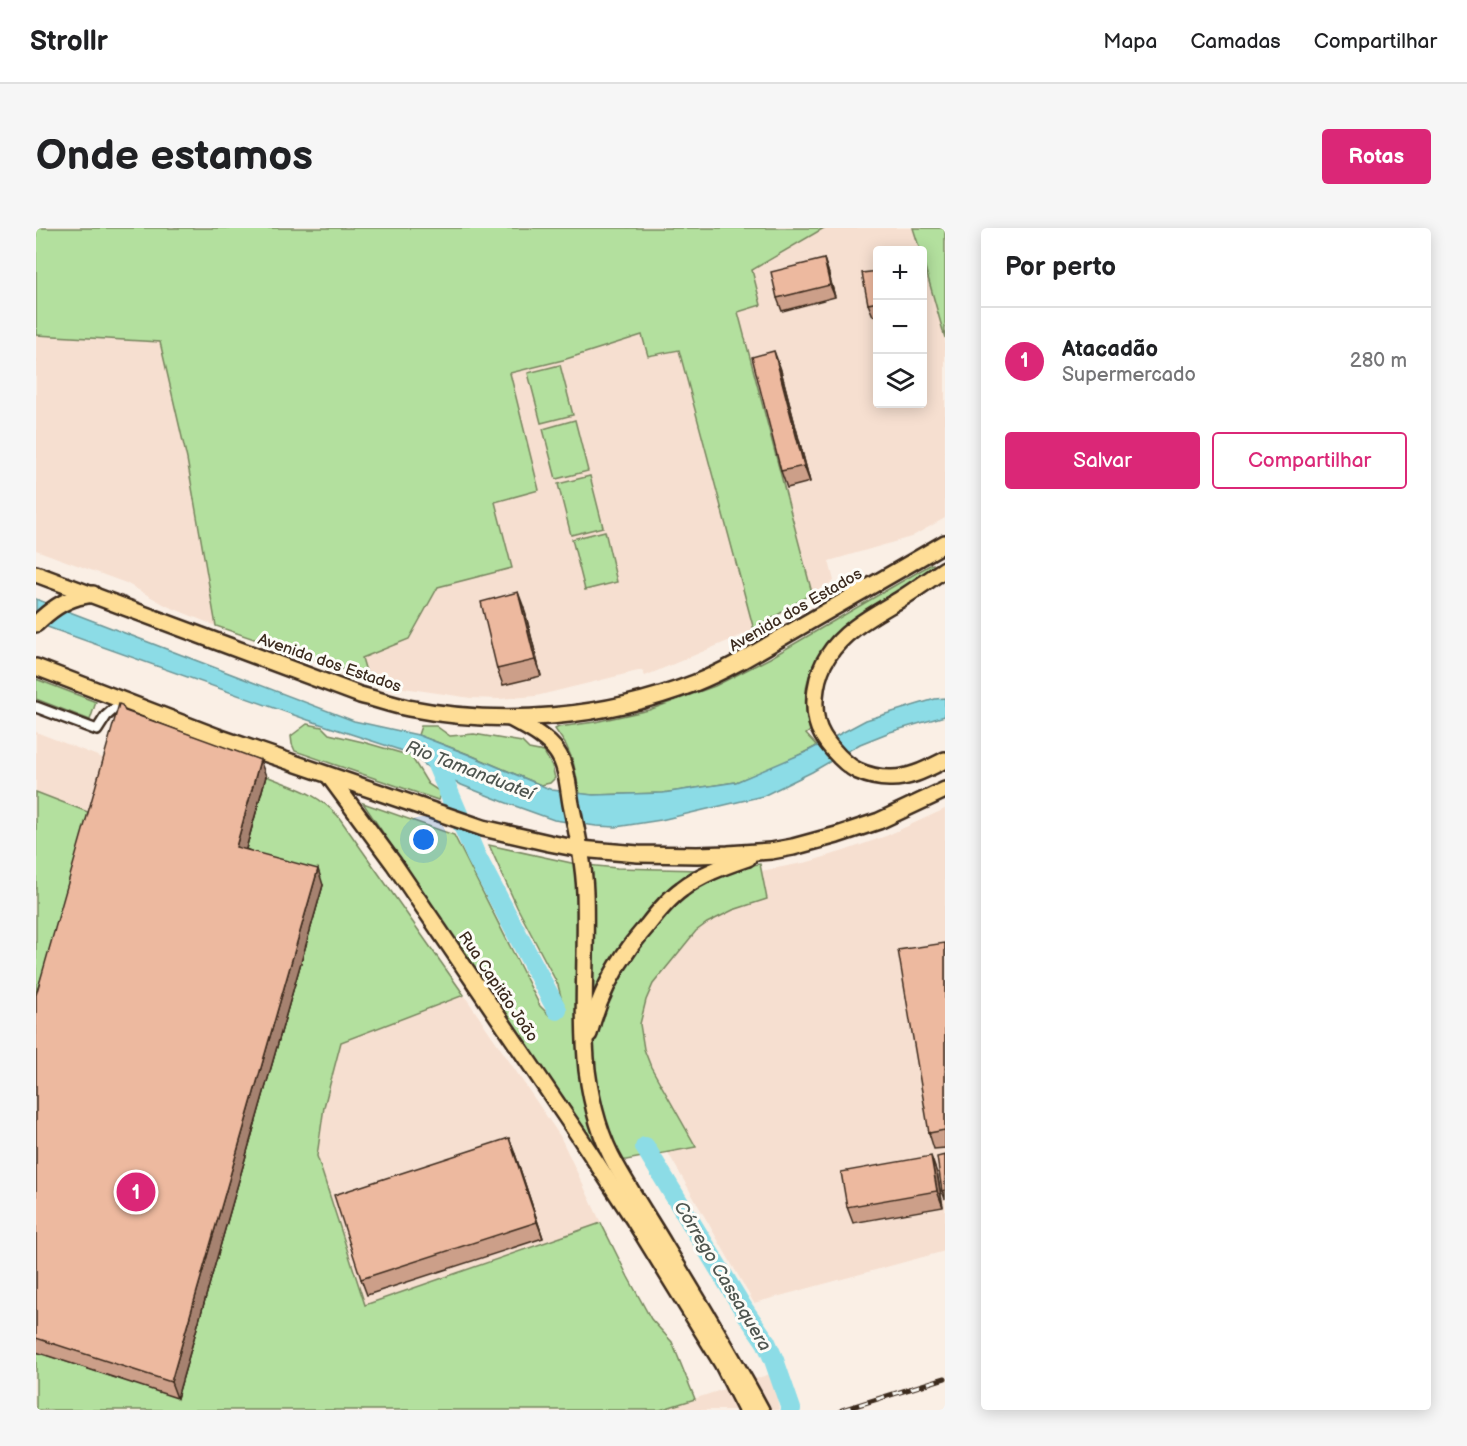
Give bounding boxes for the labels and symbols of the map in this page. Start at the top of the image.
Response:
street label: Avenida dos Estados [726,564,866,656]
street label: Avenida dos Estados [255,630,404,697]
water label: Rio Tamanduateí [403,736,540,806]
your location [409,825,438,854]
street label: Rua Capitão João [454,928,542,1045]
pin: 1 [116,1170,156,1214]
water label: Córrego Cassaquera [670,1198,776,1355]

